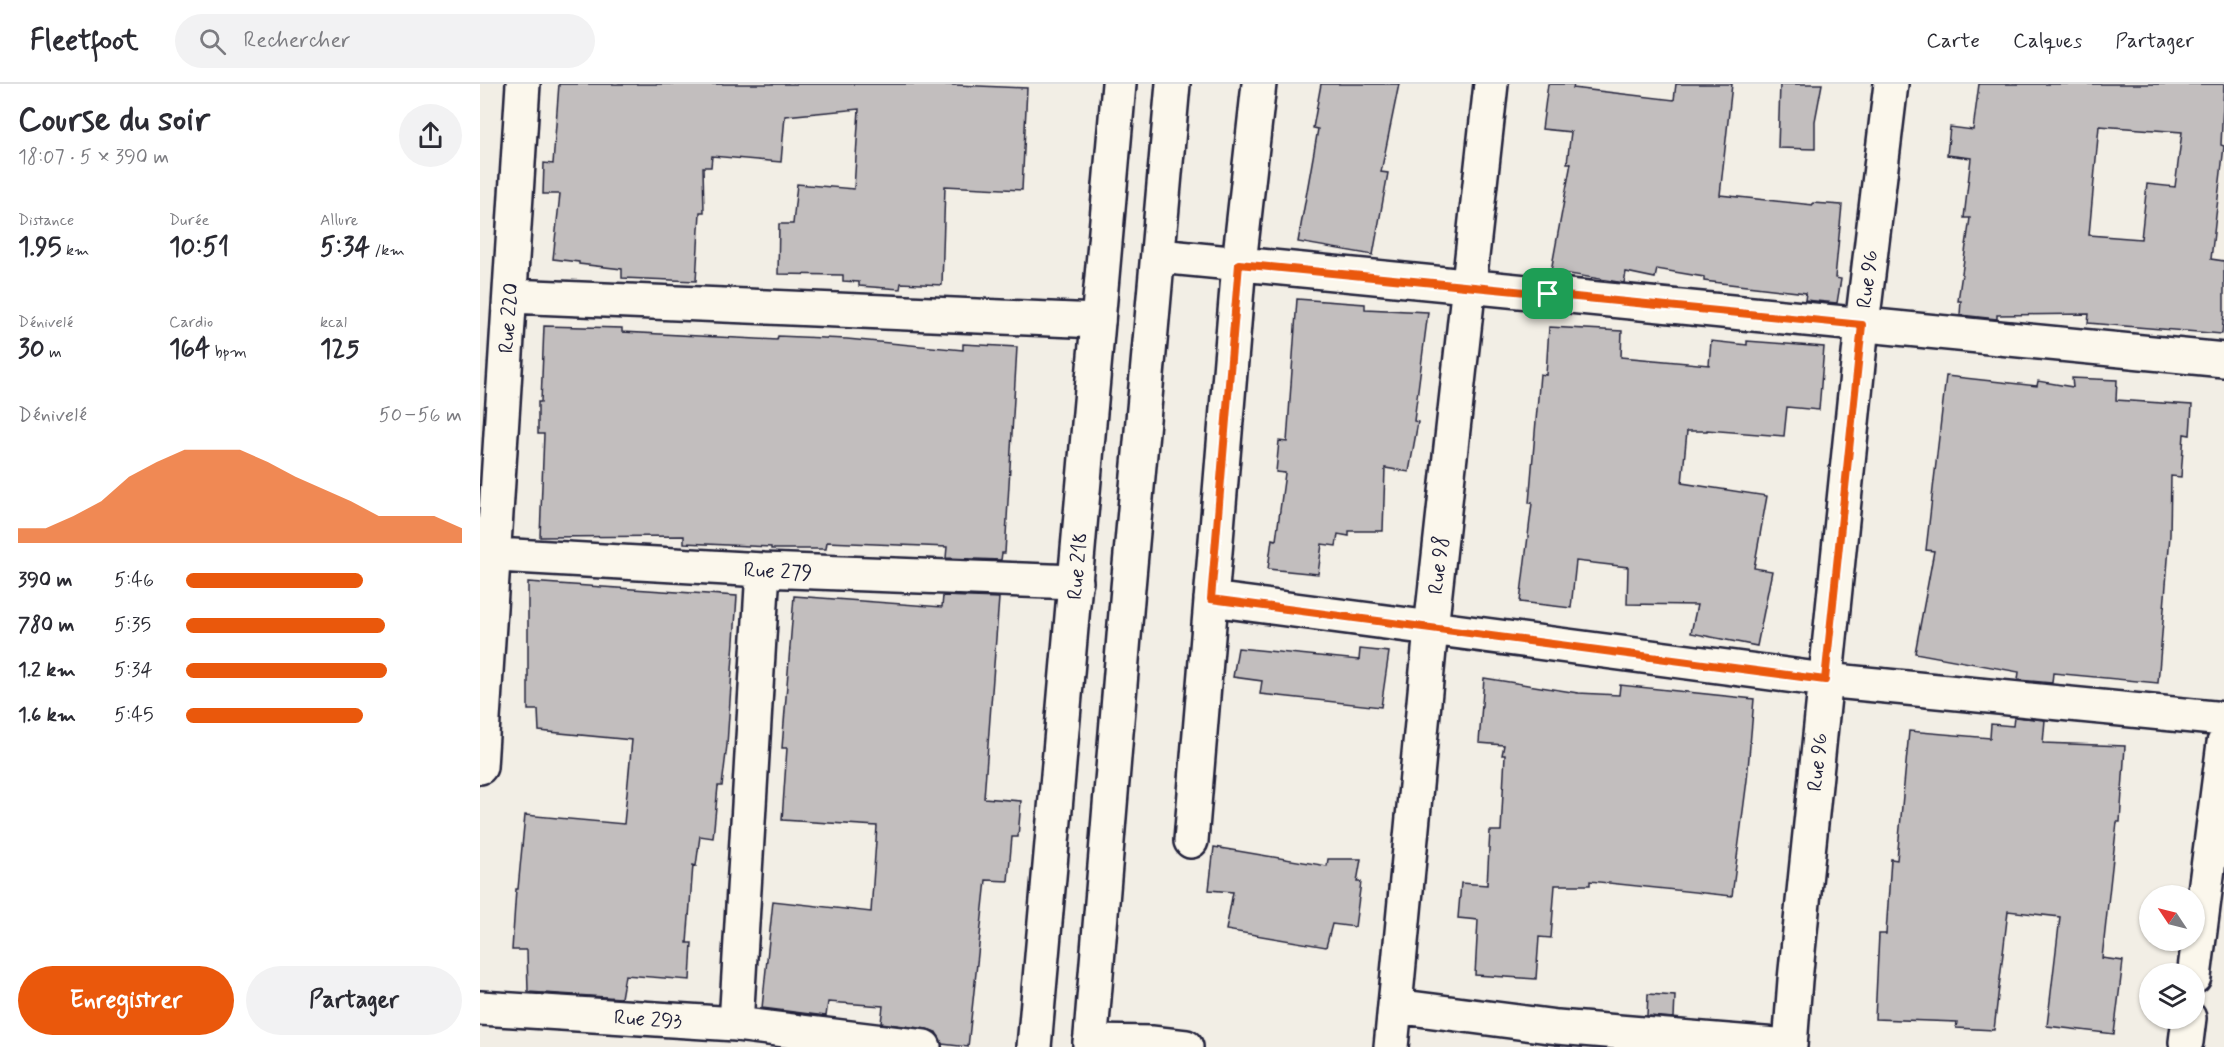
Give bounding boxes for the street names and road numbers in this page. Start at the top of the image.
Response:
street label: Rue 96 [1851,248,1885,310]
street label: Rue 220 [493,282,525,354]
street label: Rue 218 [1061,531,1095,601]
street label: Rue 98 [1422,534,1456,596]
street label: Rue 279 [743,556,813,588]
street label: Rue 96 [1801,731,1835,793]
street label: Rue 293 [613,1004,683,1036]

